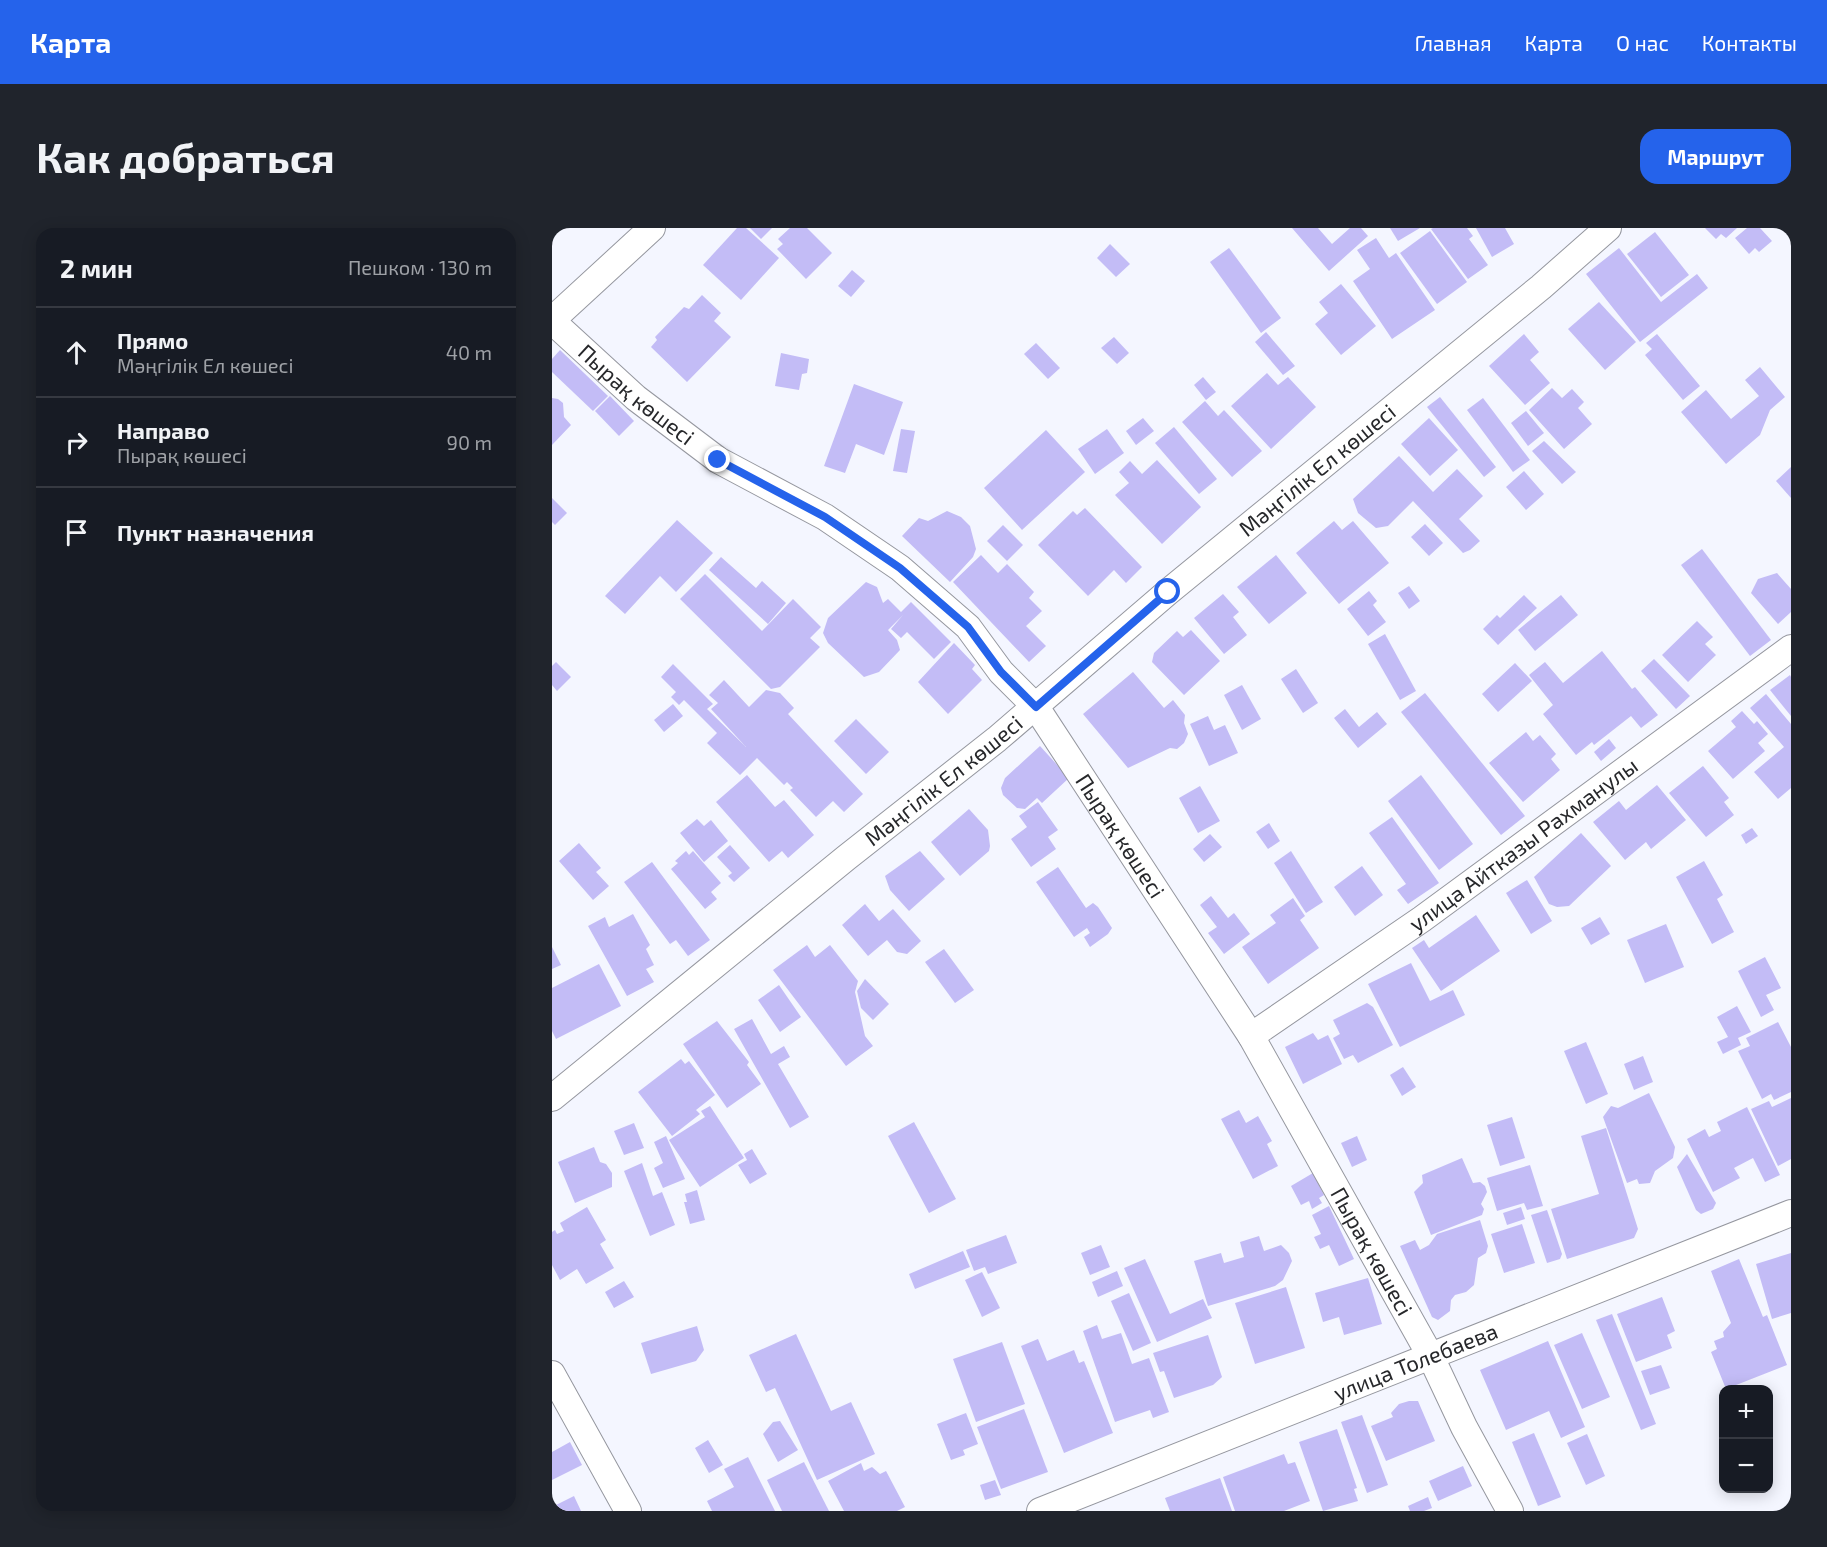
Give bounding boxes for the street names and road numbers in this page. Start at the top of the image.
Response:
street label: Пырақ көшесі [574,338,700,449]
street label: Мәңгілік Ел көшесі [1233,398,1400,541]
street label: Мәңгілік Ел көшесі [859,709,1027,850]
street label: улица Айтказы Рахманулы [1404,751,1642,937]
street label: Пырақ көшесі [1071,768,1171,902]
street label: Пырақ көшесі [1326,1182,1419,1320]
street label: улица Толебаева [1329,1317,1501,1406]

